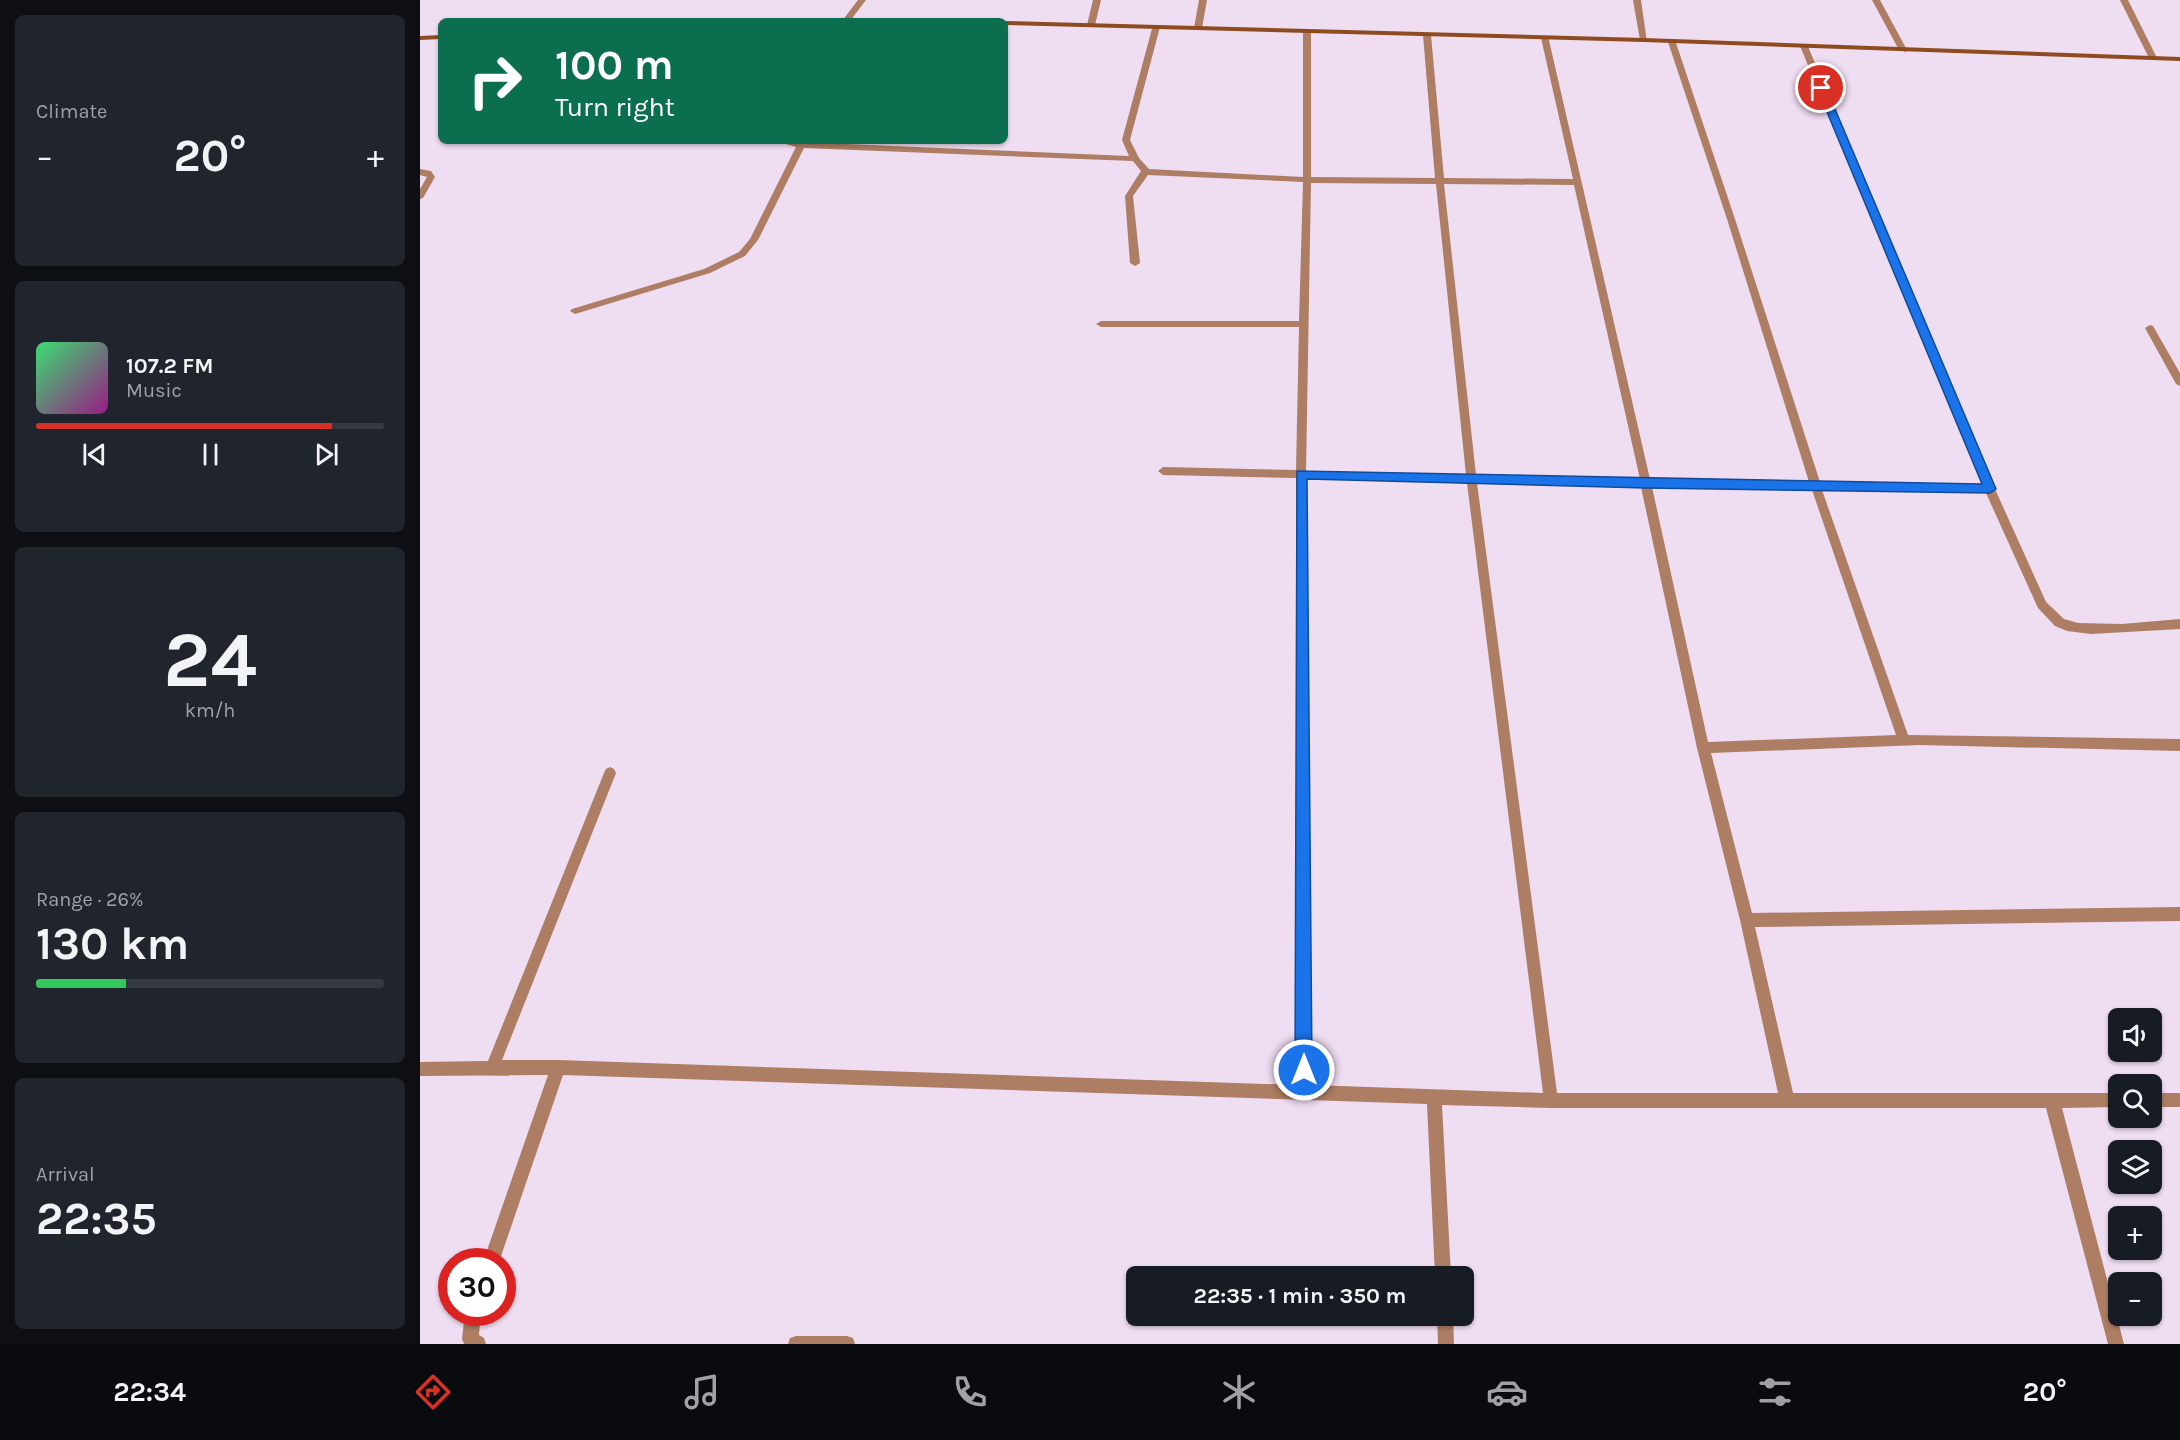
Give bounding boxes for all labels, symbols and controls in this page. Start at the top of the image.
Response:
text: 100 m [555,40,674,90]
icon: right [456,42,534,120]
pin [1795,62,1846,113]
icon: arrive [1804,71,1837,104]
text: Turn right [555,91,675,123]
text: Climate [36,100,107,123]
text: 20° [173,130,247,182]
text: − [36,137,53,175]
text: + [367,137,384,175]
text: 107.2 FM [126,353,214,379]
text: Music [126,379,182,402]
icon: previous [78,438,111,471]
icon: pause [194,438,227,471]
icon: next [310,438,343,471]
text: 24 [163,614,257,706]
text: km/h [185,699,235,722]
text: Range · 26% [36,888,144,911]
text: 130 km [36,918,189,970]
map controls [2108,1008,2162,1326]
button: sound [2108,1008,2162,1062]
position arrow [1272,1038,1336,1102]
button: search [2108,1074,2162,1128]
button: layers [2108,1140,2162,1194]
text: Arrival [36,1163,95,1186]
text: 22:35 [36,1193,157,1245]
button: + [2108,1206,2162,1260]
speed limit sign: 30 [438,1248,516,1326]
button: − [2108,1272,2162,1326]
text: 22:35 · 1 min · 350 m [1194,1283,1406,1309]
icon: directions [412,1371,454,1413]
icon: music [681,1371,723,1413]
icon: phone [949,1371,991,1413]
icon: climate [1218,1371,1260,1413]
icon: car [1486,1371,1528,1413]
icon: filters [1754,1371,1796,1413]
text: 22:34 [113,1376,186,1408]
text: 20° [2023,1376,2067,1408]

